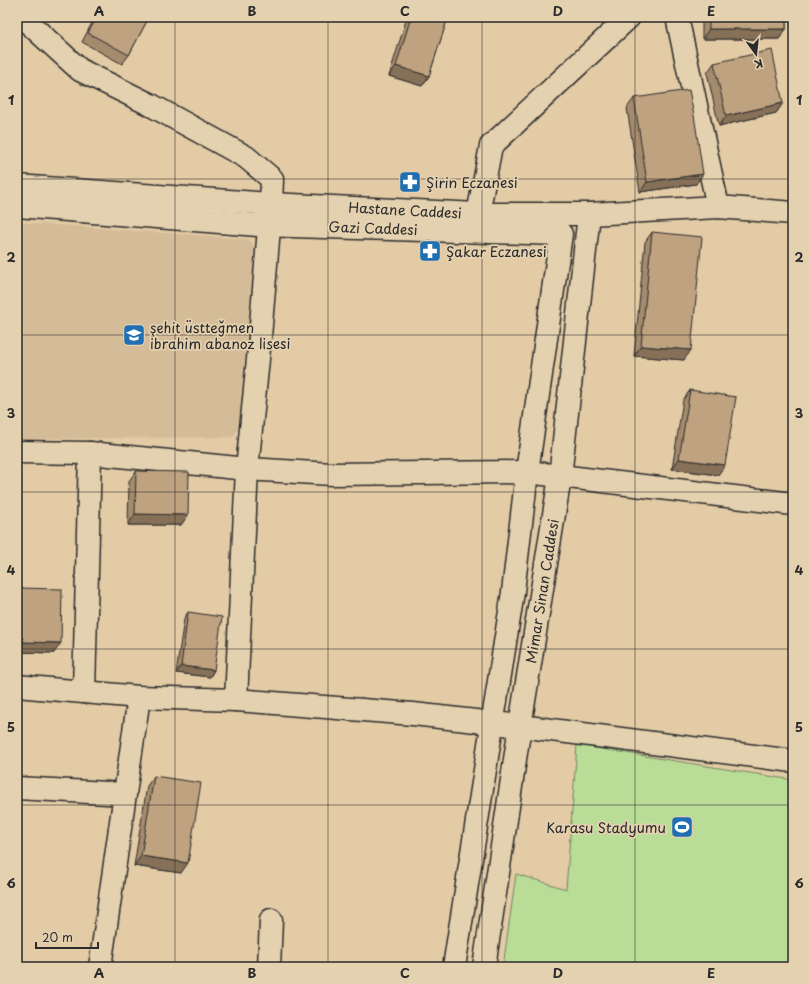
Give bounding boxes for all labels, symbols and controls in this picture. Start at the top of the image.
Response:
text: A [94,1,104,20]
text: B [248,1,257,20]
text: C [400,1,410,20]
text: D [553,1,563,20]
text: E [707,1,715,20]
north arrow [736,34,776,74]
text: K [753,55,765,73]
text: 1 [8,90,14,109]
text: 1 [796,90,802,109]
pharmacy icon: Şirin Eczanesi [397,169,423,195]
place label: Şirin Eczanesi [426,172,518,193]
street label: Hastane Caddesi [348,197,462,223]
street label: Gazi Caddesi [328,216,418,240]
pharmacy icon: Şakar Eczanesi [417,238,443,264]
place label: Şakar Eczanesi [446,241,547,262]
text: 2 [6,247,16,266]
text: 2 [794,247,804,266]
place label: şehit üstteğmen ibrahim abanoz lisesi [150,317,290,354]
school or university icon: şehit üstteğmen ibrahim abanoz lisesi [121,322,147,348]
text: 3 [7,403,16,422]
text: 3 [795,403,804,422]
street label: Mimar Sinan Caddesi [520,517,564,665]
text: 4 [7,560,16,579]
text: 4 [795,560,804,579]
text: 5 [7,717,15,736]
text: 5 [795,717,803,736]
sports icon: Karasu Stadyumu [669,814,695,840]
place label: Karasu Stadyumu [546,817,666,838]
text: 6 [6,873,16,892]
text: 6 [794,873,804,892]
scale bar [36,924,98,950]
text: 20 m [42,928,73,946]
text: A [94,963,104,982]
text: B [248,963,257,982]
text: C [400,963,410,982]
text: D [553,963,563,982]
text: E [707,963,715,982]

